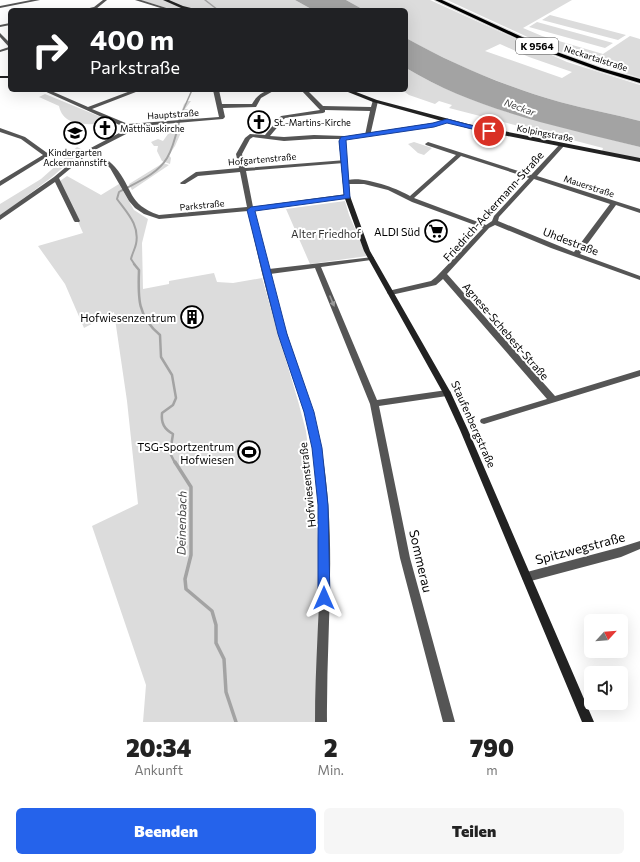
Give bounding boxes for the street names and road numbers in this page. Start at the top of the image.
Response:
road number: K 9564 [516,38,558,54]
street label: Neckartalstraße [563,43,629,74]
street label: Hauptstraße [147,107,199,121]
street label: Kolpingstraße [516,122,574,144]
street label: Friedrich-Ackermann-Straße [440,148,546,264]
street label: Hofgartenstraße [227,151,297,167]
street label: Mauerstraße [562,173,616,199]
street label: Parkstraße [179,197,225,213]
street label: Uhdestraße [541,224,601,258]
street label: Agnese-Schebest-Straße [460,280,552,382]
street label: Staufenbergstraße [449,379,499,470]
street label: Hofwiesenstraße [296,442,318,528]
street label: Sommerau [406,528,436,594]
street label: Spitzwegstraße [533,528,627,568]

